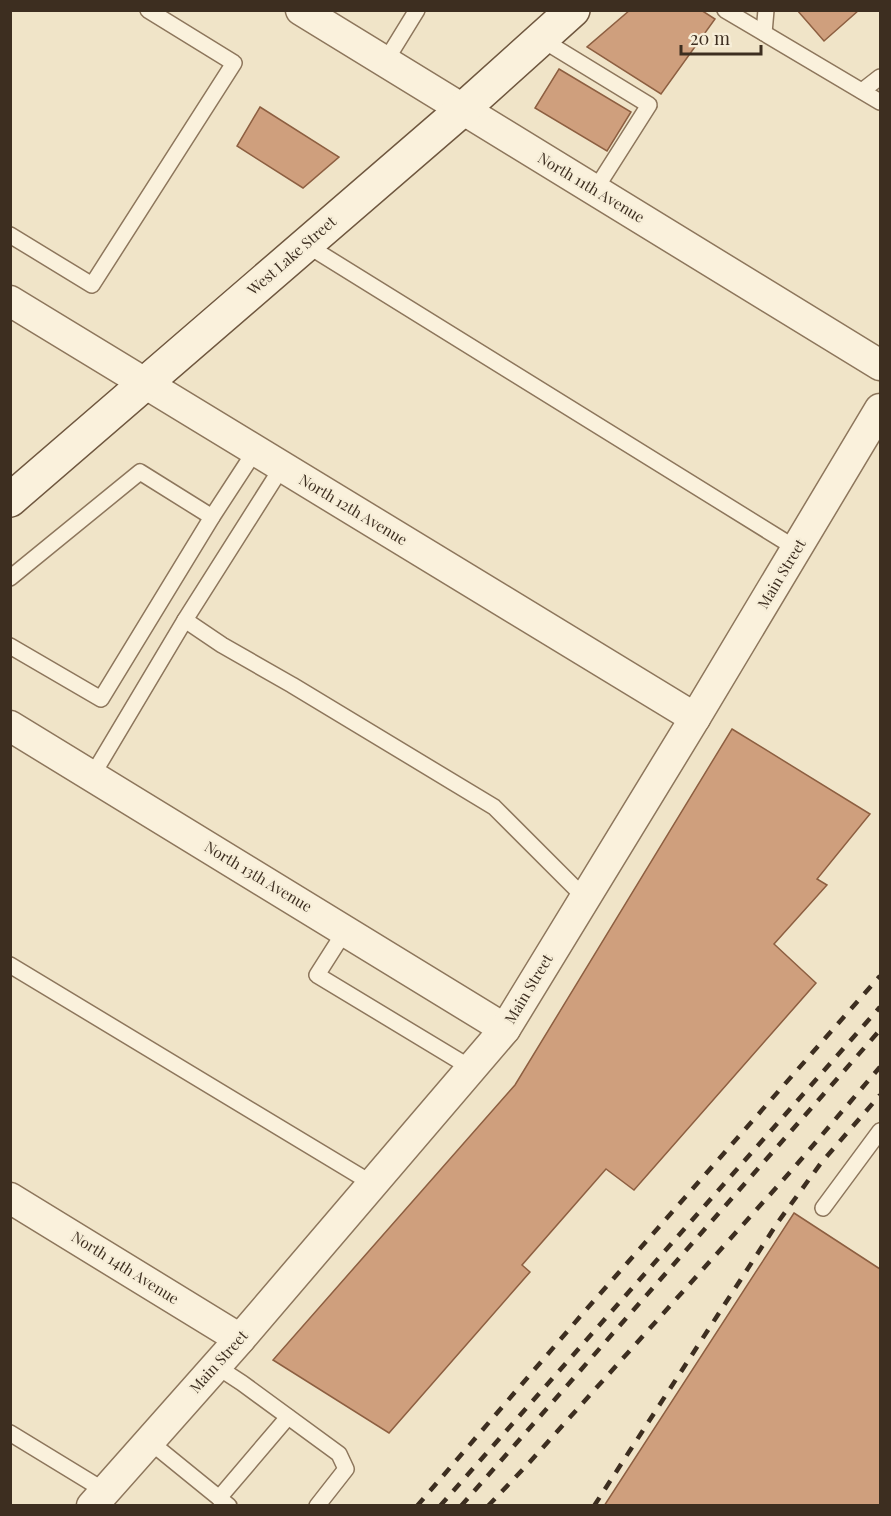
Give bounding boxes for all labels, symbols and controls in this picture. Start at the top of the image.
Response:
scale bar [681,18,760,56]
text: 20 m [690,26,730,50]
street label: North 11th Avenue [534,147,649,227]
street label: West Lake Street [242,211,340,300]
street label: North 12th Avenue [296,469,411,549]
street label: Main Street [753,534,810,612]
street label: North 13th Avenue [201,836,316,916]
street label: Main Street [500,949,557,1027]
street label: North 14th Avenue [68,1226,183,1308]
street label: Main Street [185,1325,252,1397]

